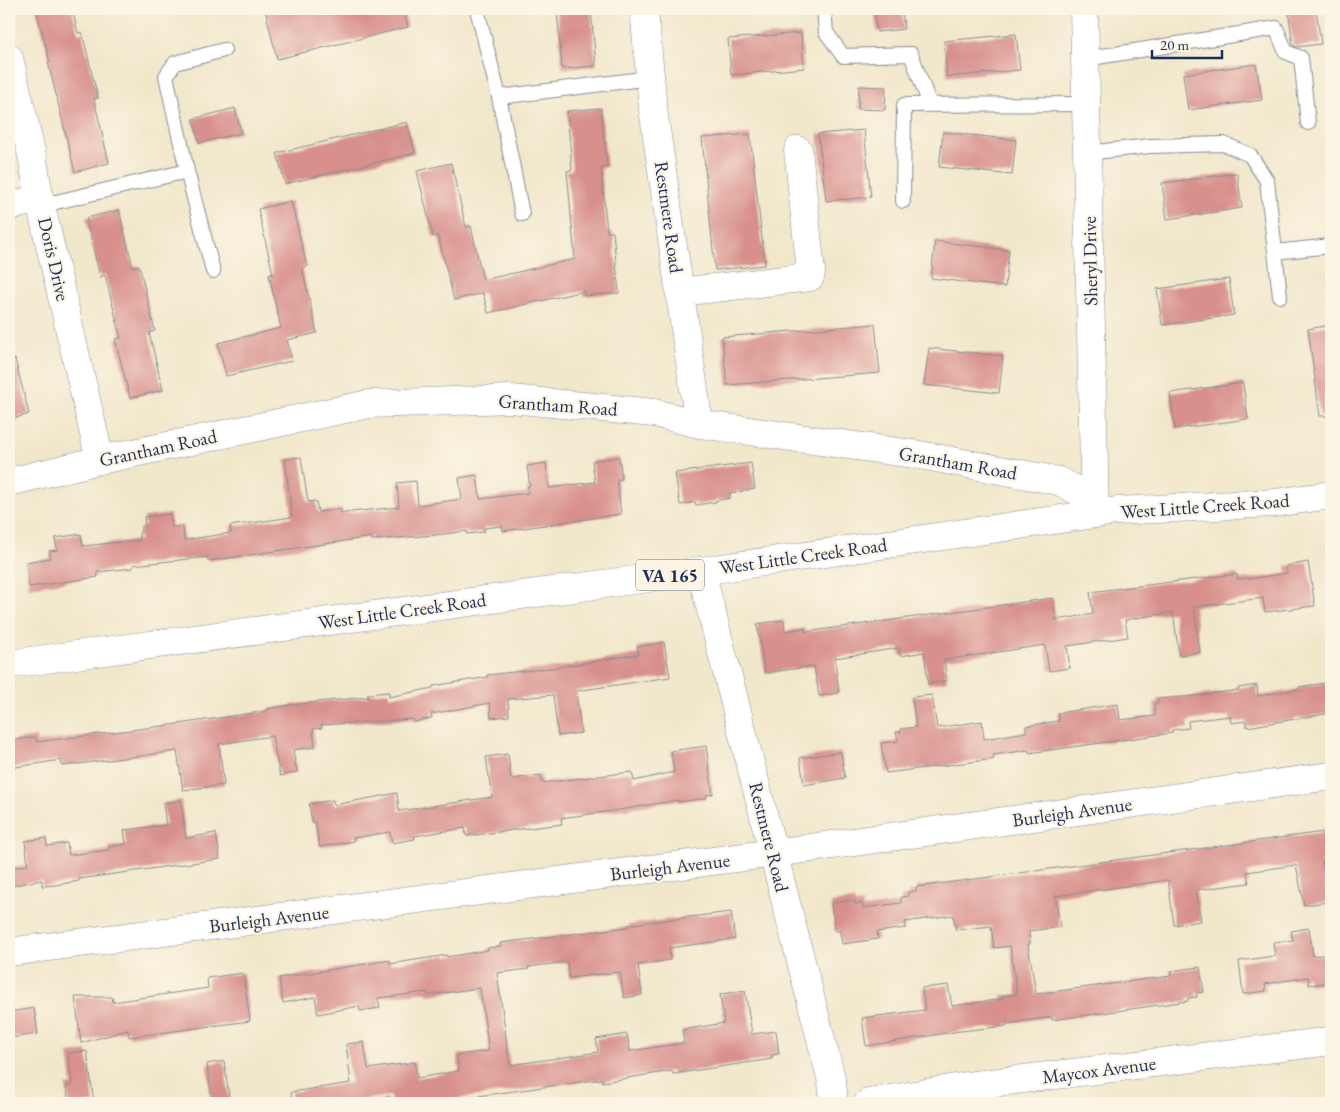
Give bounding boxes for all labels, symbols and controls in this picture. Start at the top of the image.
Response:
scale bar [1152,28,1222,60]
text: 20 m [1160,35,1189,54]
street label: Restmere Road [649,160,689,275]
street label: Doris Drive [32,215,76,303]
street label: Sheryl Drive [1077,216,1103,306]
street label: Grantham Road [498,388,619,422]
street label: Grantham Road [97,423,219,473]
street label: Grantham Road [897,440,1019,486]
street label: West Little Creek Road [1120,488,1291,524]
street label: West Little Creek Road [717,532,889,580]
road number: VA 165 [636,560,704,590]
street label: West Little Creek Road [316,587,488,635]
street label: Restmere Road [743,779,795,895]
street label: Burleigh Avenue [1011,791,1133,833]
street label: Burleigh Avenue [609,847,731,887]
street label: Burleigh Avenue [208,899,330,939]
street label: Maycox Avenue [1041,1051,1157,1089]

